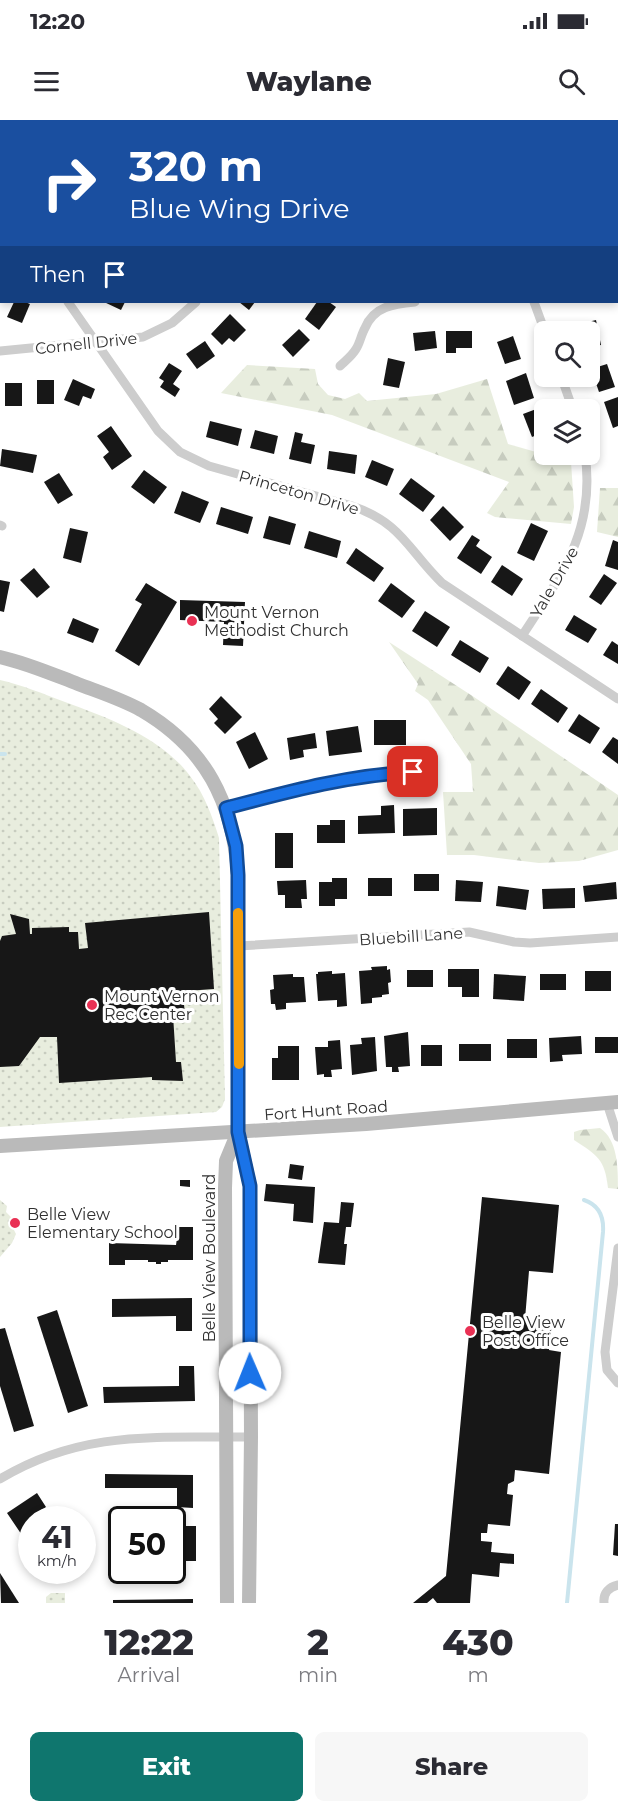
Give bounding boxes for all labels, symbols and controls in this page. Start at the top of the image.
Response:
text: 12:20 [30,8,85,35]
icon: menu [30,65,63,98]
text: Waylane [246,65,372,98]
icon: search [555,65,588,98]
text: 320 m [129,140,263,192]
icon: right [30,144,108,222]
text: Blue Wing Drive [129,192,349,225]
icon: arrive [98,258,131,291]
text: Then [30,261,86,288]
map controls [534,321,600,465]
button: search [534,321,600,387]
street label: Cornell Drive [34,329,138,358]
button: layers [534,399,600,465]
street label: Princeton Drive [237,466,361,519]
street label: Yale Drive [527,543,582,621]
place label: Mount Vernon Methodist Church [204,603,349,640]
marker: Mount Vernon Methodist Church [185,614,199,628]
pin [387,746,438,797]
icon: arrive [396,755,429,788]
street label: Bluebill Lane [358,923,464,950]
place label: Mount Vernon Rec Center [104,987,219,1024]
marker: Mount Vernon Rec Center [85,998,99,1012]
street label: Fort Hunt Road [263,1097,389,1124]
street label: Belle View Boulevard [200,1174,219,1342]
place label: Belle View Elementary School [27,1205,178,1242]
marker: Belle View Elementary School [8,1216,22,1230]
place label: Belle View Post Office [482,1313,569,1350]
marker: Belle View Post Office [463,1324,477,1338]
position arrow [218,1341,282,1405]
speed limit sign: 50 [108,1506,186,1584]
text: 41 [41,1519,73,1556]
text: km/h [37,1551,77,1570]
text: 12:22 [104,1620,194,1664]
text: 2 [307,1620,329,1664]
text: 430 [442,1620,514,1664]
text: Arrival [117,1663,181,1687]
text: min [298,1663,338,1687]
text: m [467,1663,489,1687]
button: Exit [30,1732,303,1801]
button: Share [315,1732,588,1801]

